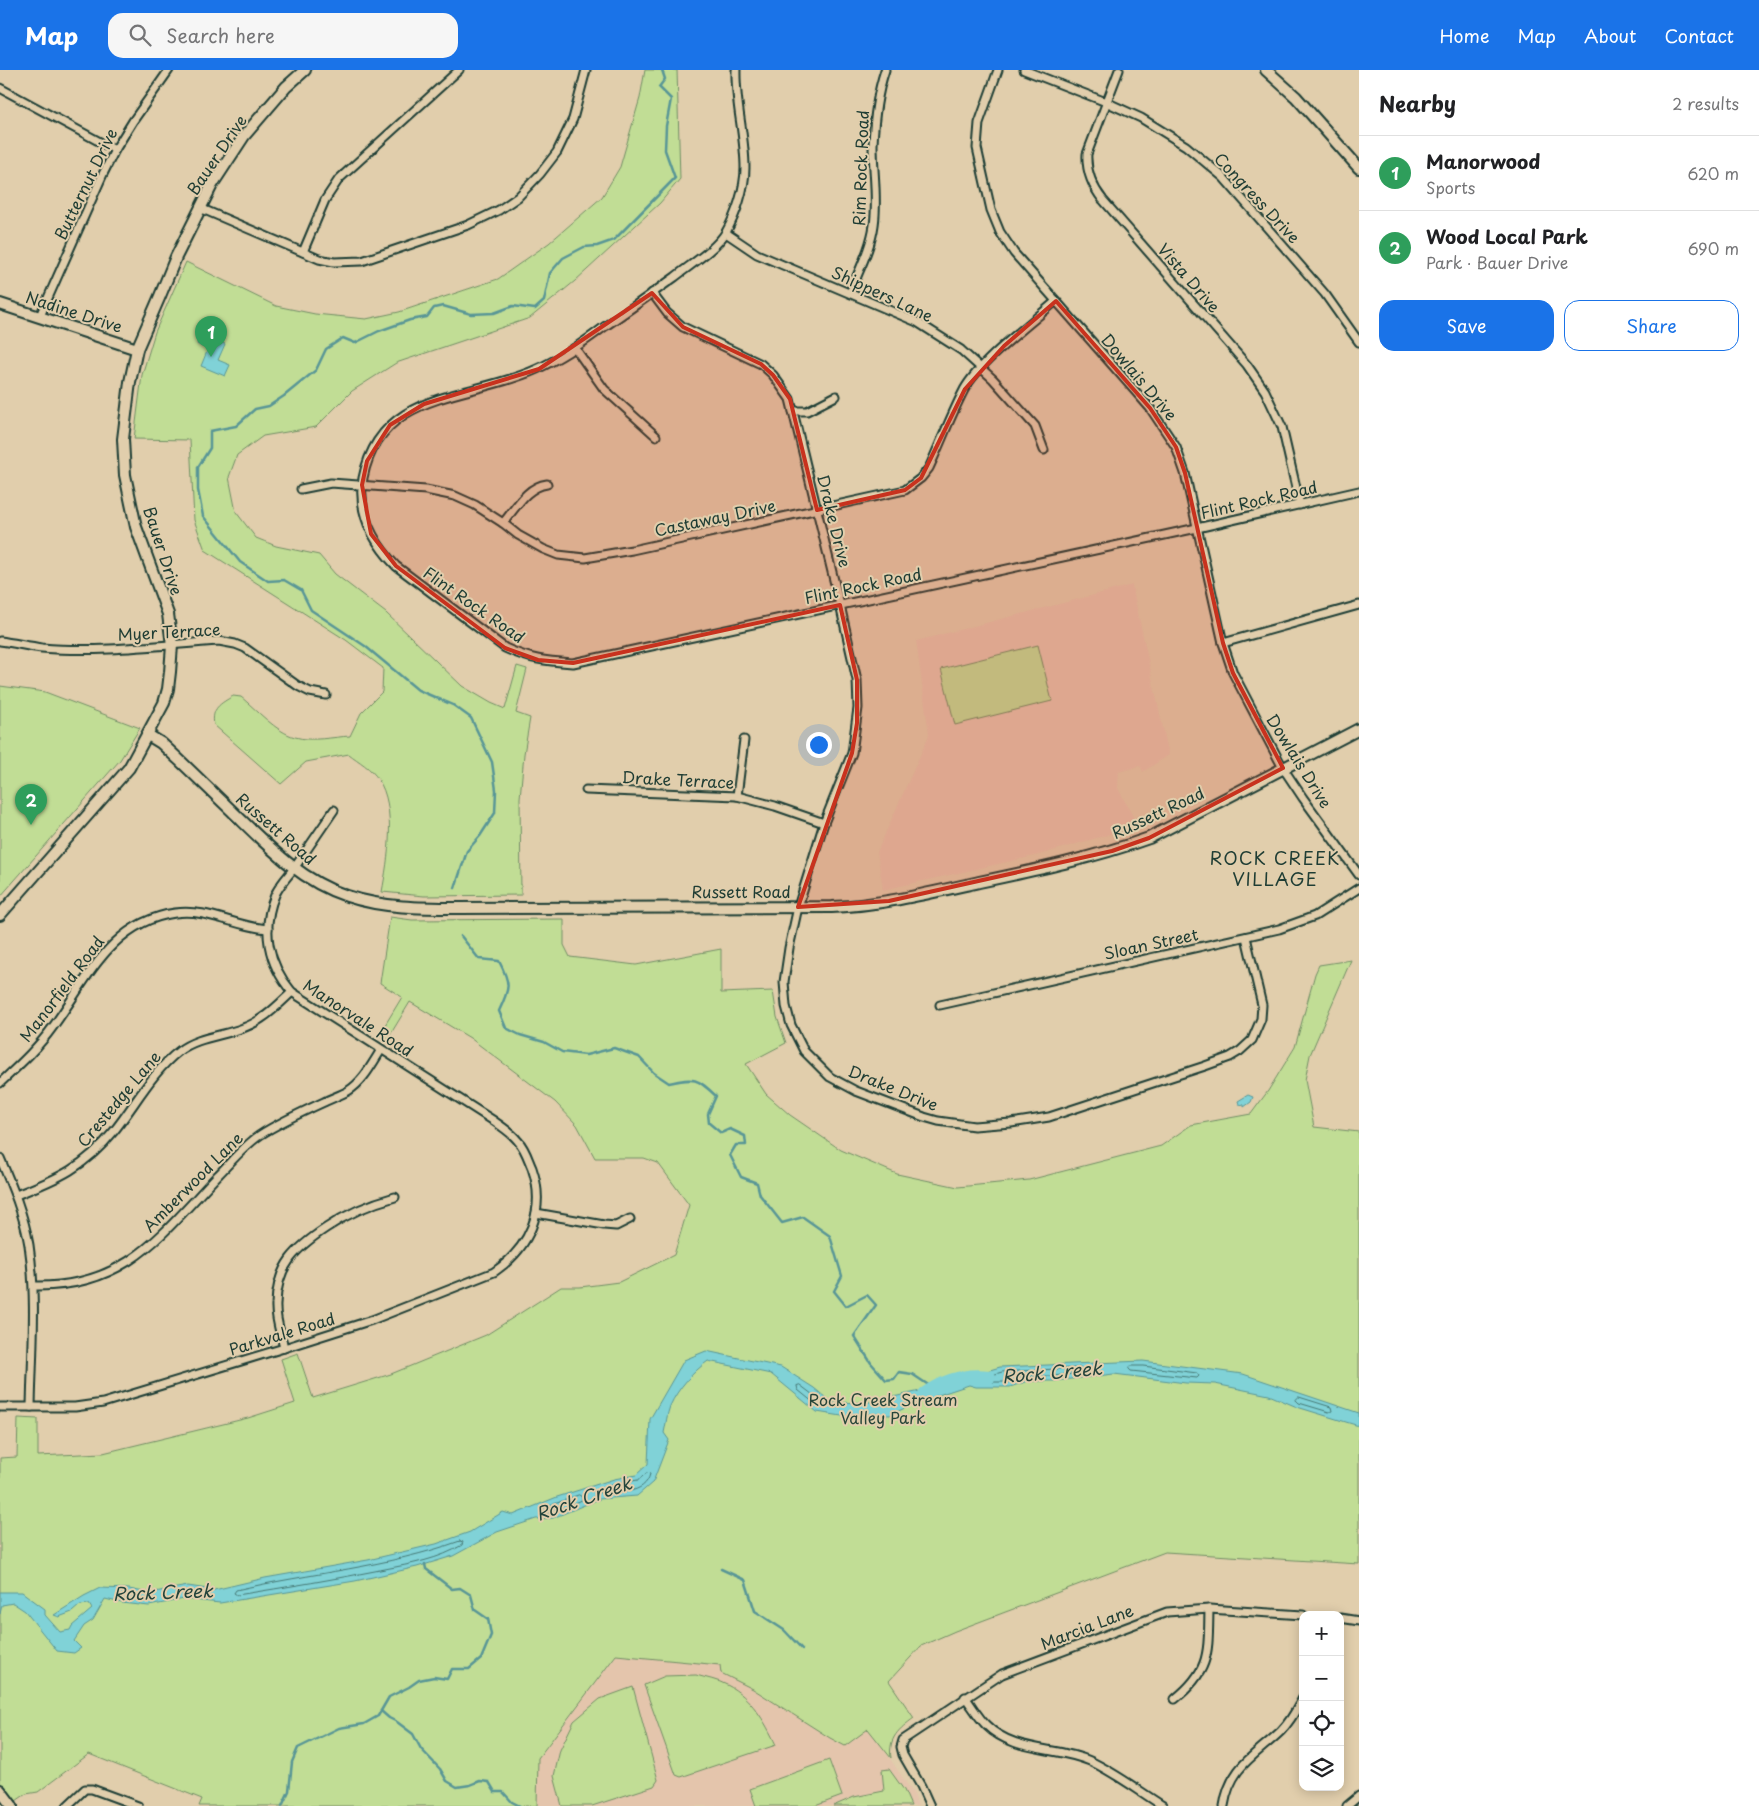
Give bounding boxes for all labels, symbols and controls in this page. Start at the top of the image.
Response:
search box [108,13,458,58]
text: Map [25,17,78,53]
icon: search [126,21,154,49]
text: Search here [166,21,275,49]
text: Home [1439,22,1489,49]
text: Map [1517,22,1556,49]
text: About [1584,22,1636,49]
text: Contact [1664,22,1734,49]
text: Nearby [1379,87,1456,119]
text: 2 results [1672,91,1739,115]
street label: Bauer Drive [181,110,252,199]
street label: Rim Rock Road [846,110,874,226]
street label: Butternut Drive [48,124,123,243]
street label: Congress Drive [1209,147,1306,248]
text: Manorwood [1426,147,1540,175]
text: 1 [1391,161,1399,185]
text: 620 m [1687,161,1739,185]
text: Sports [1426,175,1475,199]
text: Wood Local Park [1426,222,1588,250]
text: 2 [1389,236,1401,260]
text: 690 m [1688,236,1739,260]
street label: Vista Drive [1153,237,1227,317]
text: Park · Bauer Drive [1426,250,1568,274]
street label: Shippers Lane [828,259,937,327]
street label: Nadine Drive [23,284,126,338]
button: Save [1379,300,1554,351]
button: Share [1564,300,1739,351]
pin: 1 [195,316,227,357]
street label: Dowlais Drive [1096,328,1183,425]
street label: Drake Drive [812,472,858,570]
street label: Flint Rock Road [1198,474,1320,524]
street label: Castaway Drive [652,492,778,542]
street label: Bauer Drive [138,503,190,598]
street label: Flint Rock Road [419,560,530,648]
street label: Flint Rock Road [802,561,924,609]
street label: Myer Terrace [117,616,221,646]
street label: Dowlais Drive [1261,709,1338,812]
your location [806,732,832,758]
street label: Drake Terrace [621,764,735,794]
street label: Russett Road [1107,780,1208,844]
pin: 2 [15,784,47,825]
street label: Russett Road [231,786,322,870]
district label: ROCK CREEK VILLAGE [1210,844,1340,892]
street label: Russett Road [691,879,791,903]
street label: Sloan Street [1101,921,1201,965]
street label: Manorfield Road [13,930,109,1047]
street label: Manorvale Road [299,972,418,1062]
street label: Crestedge Lane [71,1045,166,1152]
street label: Drake Drive [845,1058,942,1116]
street label: Amberwood Lane [137,1126,248,1237]
street label: Parkvale Road [226,1306,338,1361]
water label: Rock Creek [1001,1354,1104,1389]
park label: Rock Creek Stream Valley Park [809,1387,957,1429]
water label: Rock Creek [532,1468,636,1527]
water label: Rock Creek [112,1576,214,1607]
street label: Marcia Lane [1037,1597,1137,1655]
map controls [1299,1611,1344,1791]
button: + [1299,1611,1344,1656]
button: − [1299,1656,1344,1701]
button: locate [1299,1701,1344,1746]
button: layers [1299,1746,1344,1791]

